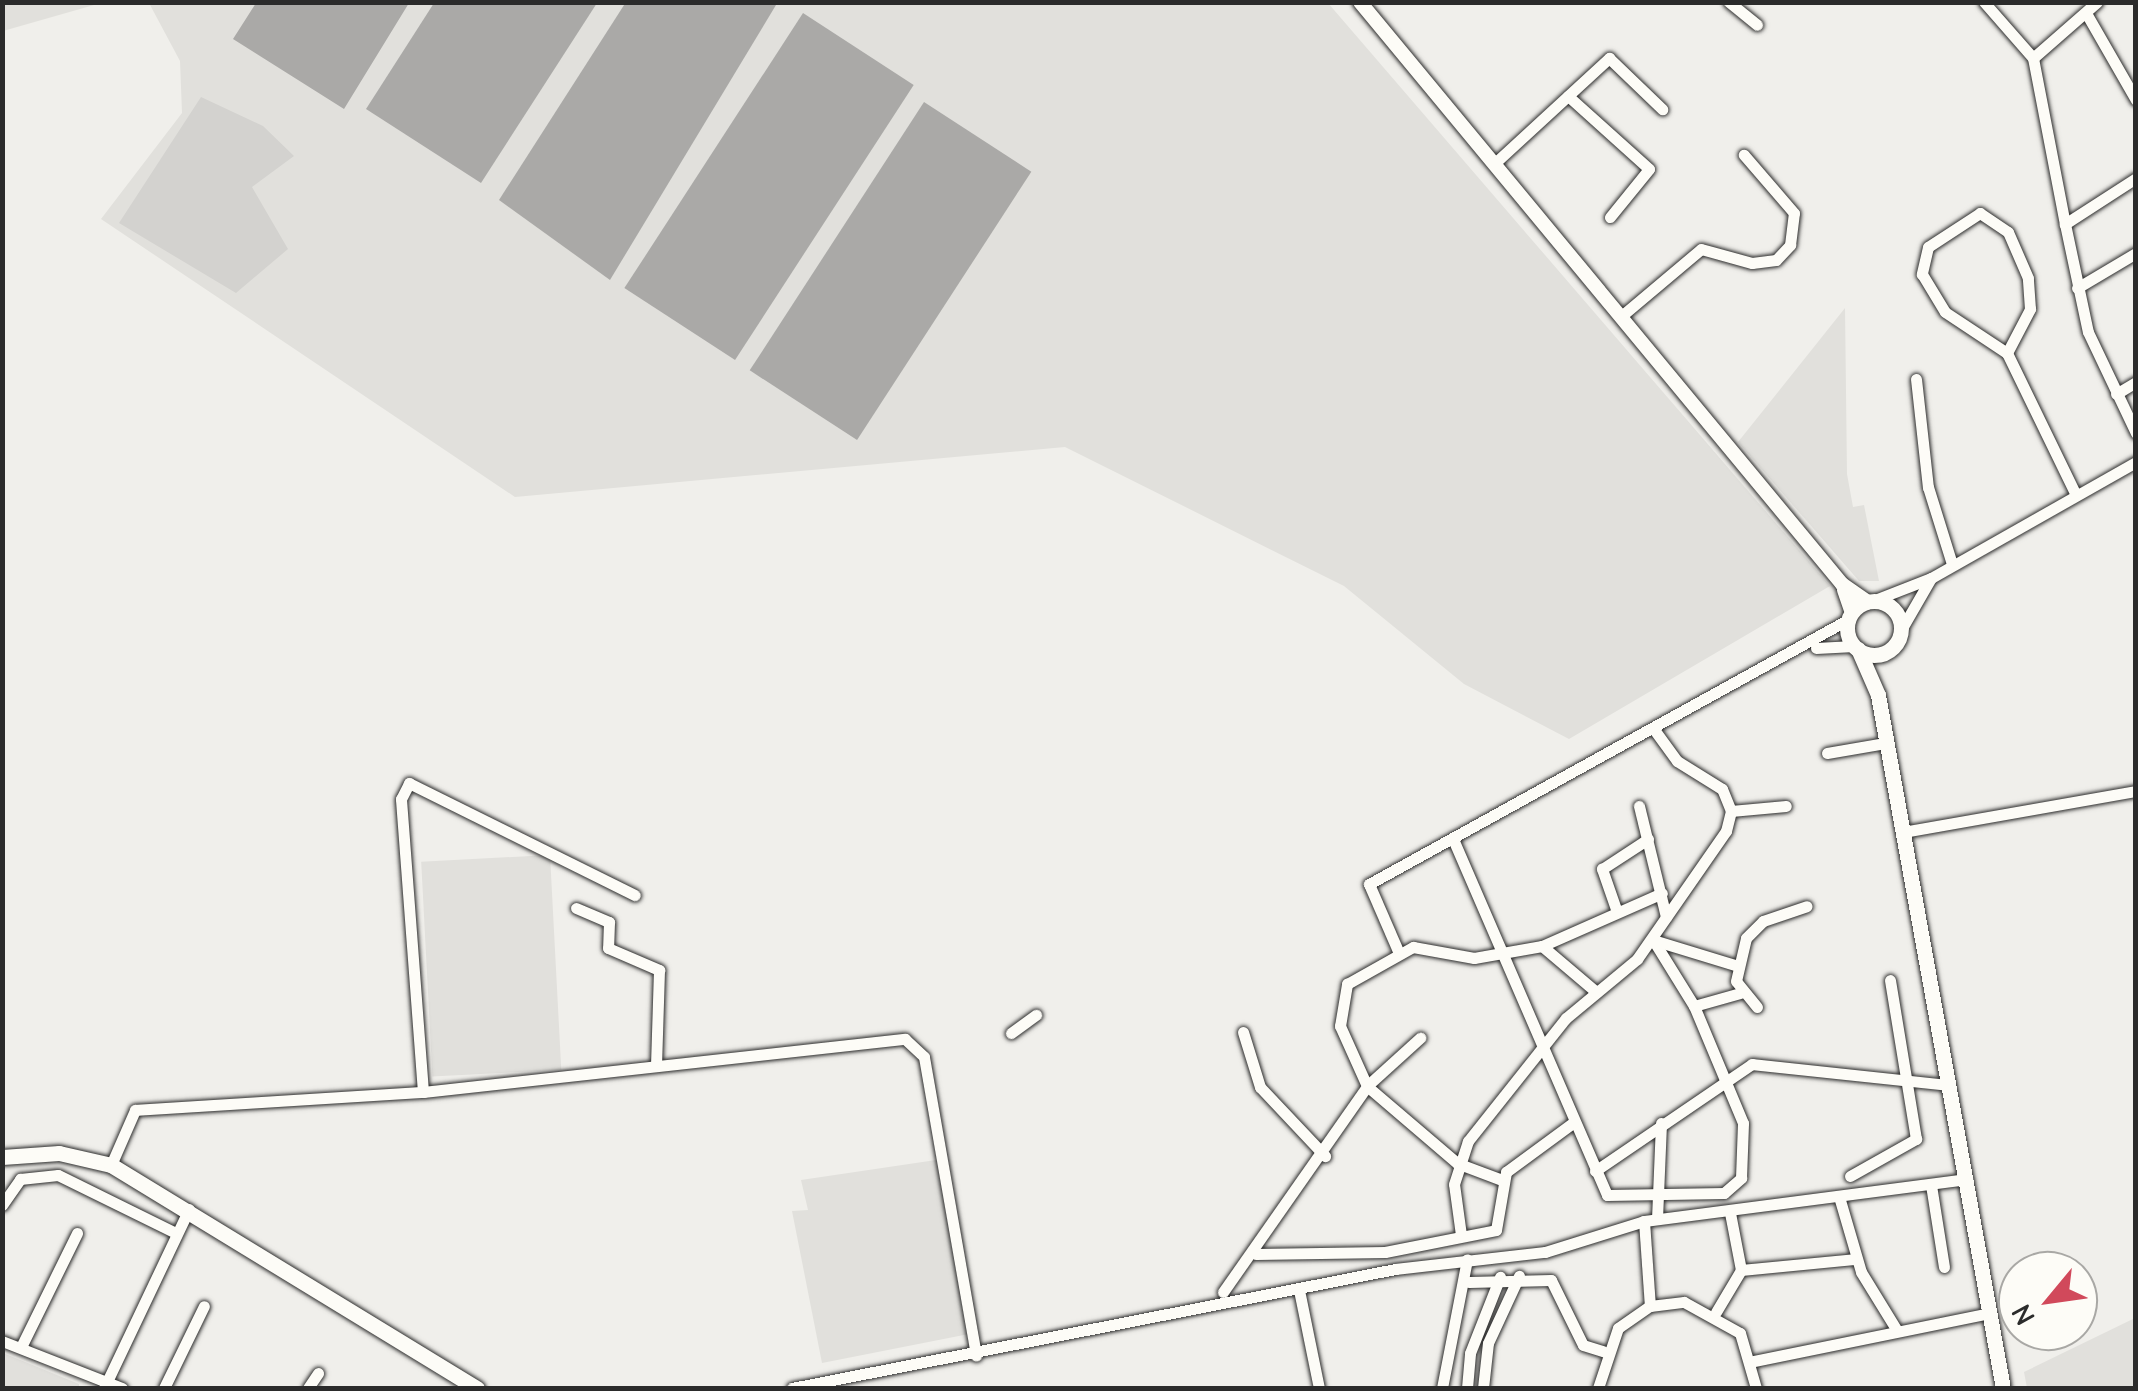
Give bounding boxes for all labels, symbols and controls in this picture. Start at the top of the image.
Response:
north arrow [1998,1251,2098,1351]
text: N [2005,1299,2042,1330]

